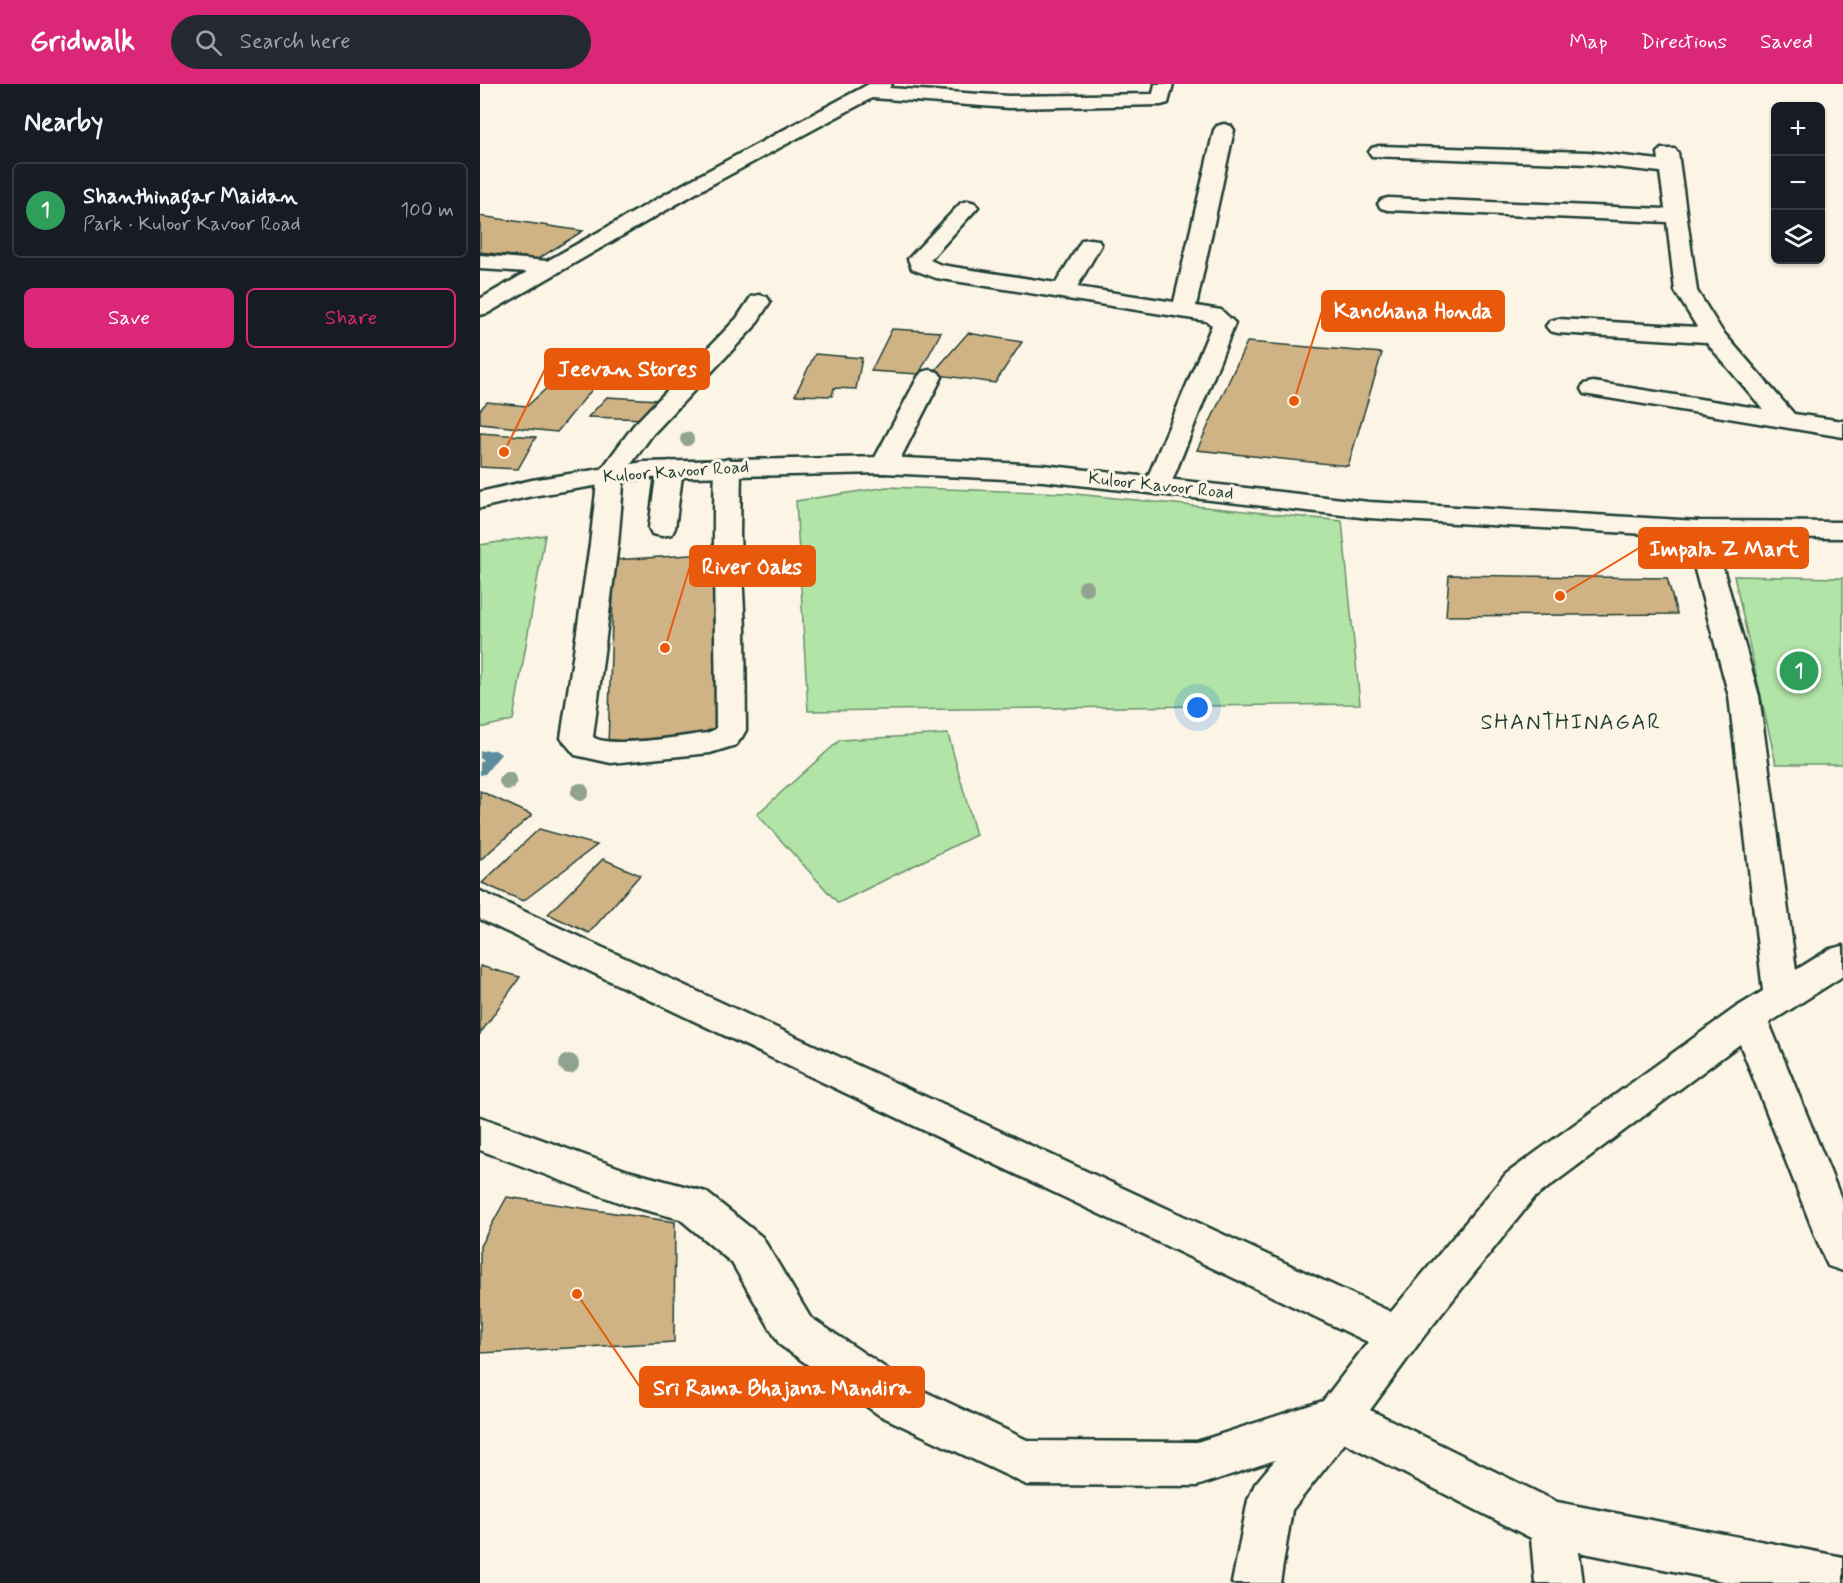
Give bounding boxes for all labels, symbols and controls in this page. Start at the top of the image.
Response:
search box [171,15,591,69]
text: Gridwalk [30,24,135,61]
icon: search [192,26,225,59]
text: Search here [240,28,351,56]
text: Map [1569,28,1608,56]
text: Directions [1641,28,1727,56]
text: Saved [1760,28,1813,56]
map controls [1771,102,1825,264]
button: + [1771,102,1825,156]
text: Nearby [24,106,103,140]
button: − [1771,156,1825,210]
text: Shanthinagar Maidan [83,183,297,211]
text: 1 [41,197,50,224]
text: 100 m [400,197,454,224]
button: layers [1771,210,1825,264]
text: Park · Kuloor Kavoor Road [83,211,300,238]
button: Save [24,288,234,348]
button: Share [246,288,456,348]
callout: Kanchana Honda [1322,291,1504,331]
text: Kanchana Honda [1334,298,1492,326]
callout: Jeevan Stores [545,349,709,389]
text: Jeevan Stores [557,356,697,384]
street label: Kuloor Kavoor Road [602,455,750,489]
street label: Kuloor Kavoor Road [1087,466,1235,506]
callout: Impala Z Mart [1639,528,1808,568]
text: Impala Z Mart [1649,536,1800,564]
callout: River Oaks [690,546,815,586]
text: River Oaks [702,554,802,582]
pin: 1 [1780,648,1818,694]
your location [1183,693,1212,722]
district label: SHANTHINAGAR [1480,709,1662,737]
callout: Sri Rama Bhajana Mandira [640,1367,924,1407]
text: Sri Rama Bhajana Mandira [653,1375,912,1403]

